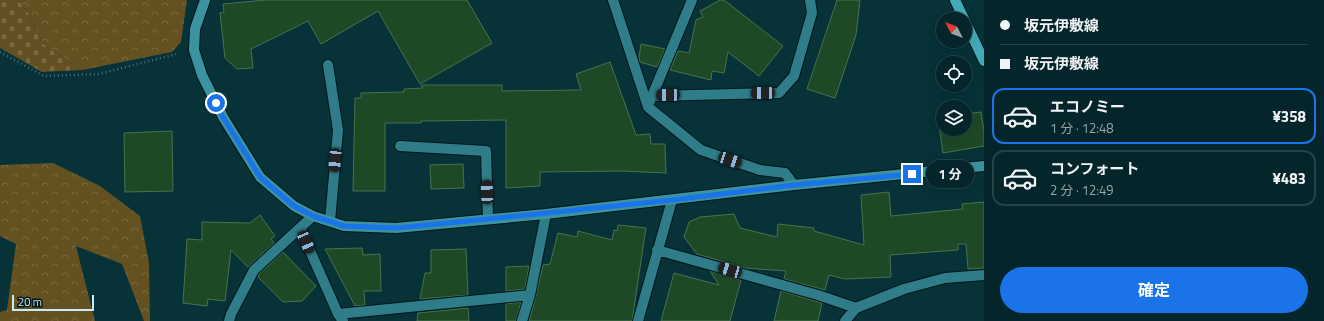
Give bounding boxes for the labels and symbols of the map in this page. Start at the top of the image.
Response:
north arrow [936,12,972,48]
car [751,87,775,99]
car [656,89,680,101]
route start [207,94,225,112]
car [328,148,342,172]
car [717,150,743,170]
callout: 1 分 [926,160,974,188]
route end [903,165,921,183]
car [481,180,493,204]
car [296,229,316,255]
car [717,261,743,279]
scale bar [12,293,94,312]

